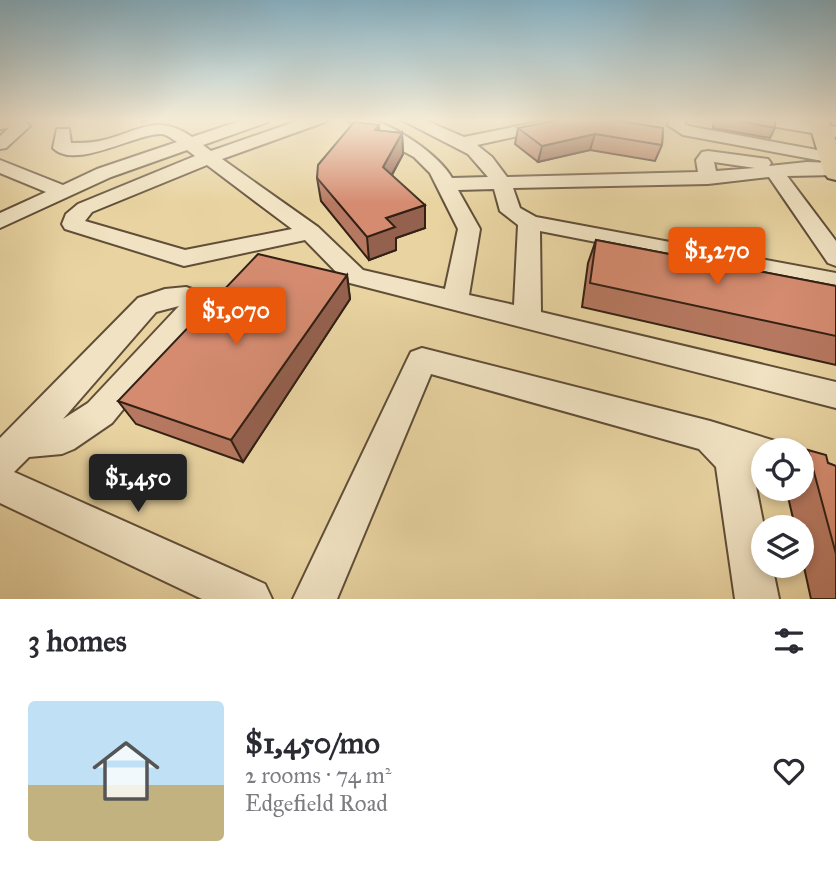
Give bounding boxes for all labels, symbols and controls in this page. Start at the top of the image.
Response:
pin: $1,270 [660,228,774,287]
text: $1,270 [684,236,750,264]
pin: $1,070 [179,288,293,347]
text: $1,070 [202,296,270,324]
map controls [751,438,814,578]
button: locate [751,438,814,501]
pin: $1,450 [81,454,195,514]
text: $1,450 [105,463,171,491]
button: layers [751,515,814,578]
icon: filters [770,622,808,660]
text: 3 homes [28,623,127,659]
text: $1,450/mo [245,725,380,761]
icon: home [84,729,168,813]
icon: heart [770,752,808,790]
text: 2 rooms · 74 m² [245,761,391,789]
text: Edgefield Road [245,789,388,817]

